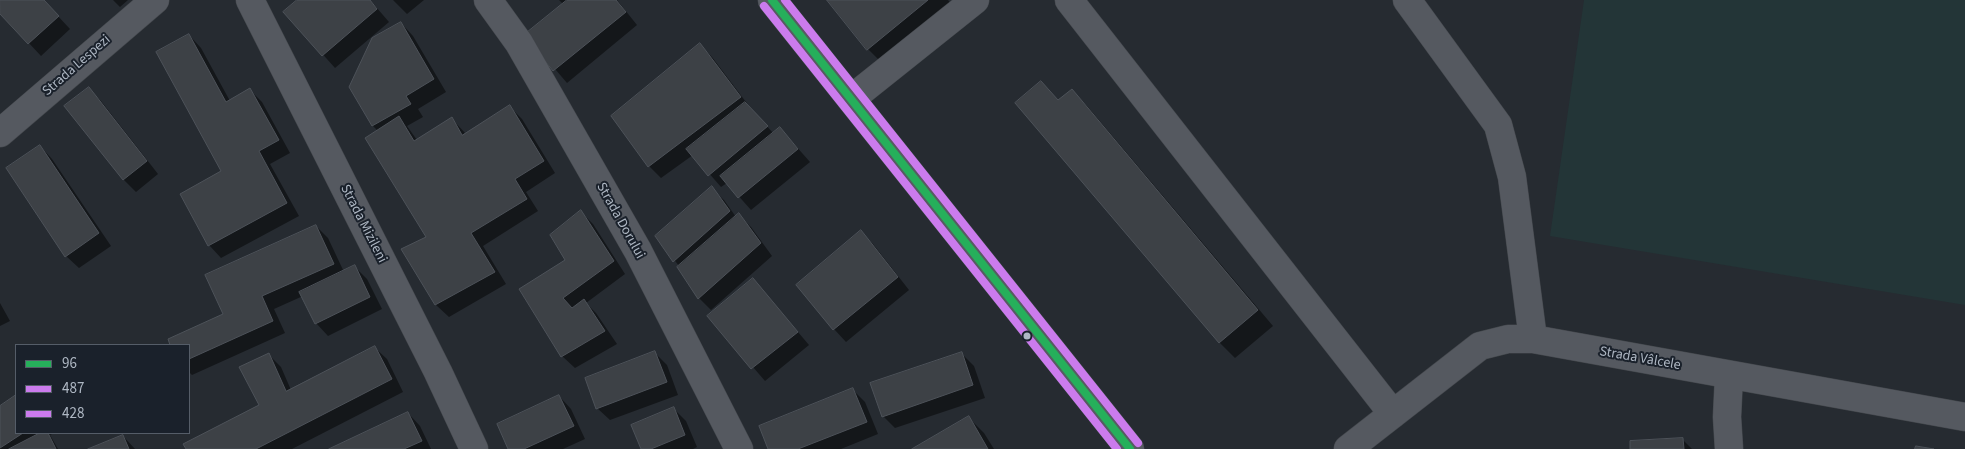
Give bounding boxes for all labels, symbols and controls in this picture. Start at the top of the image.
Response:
street label: Strada Lespezi [40,32,114,100]
street label: Strada Dorului [592,180,648,262]
street label: Strada Mizileni [336,182,390,266]
unlabelled marker [1022,331,1032,341]
legend [15,344,190,434]
street label: Strada Vâlcele [1598,344,1682,374]
text: 96 [62,353,77,374]
text: 487 [62,378,84,399]
text: 428 [62,403,84,424]

